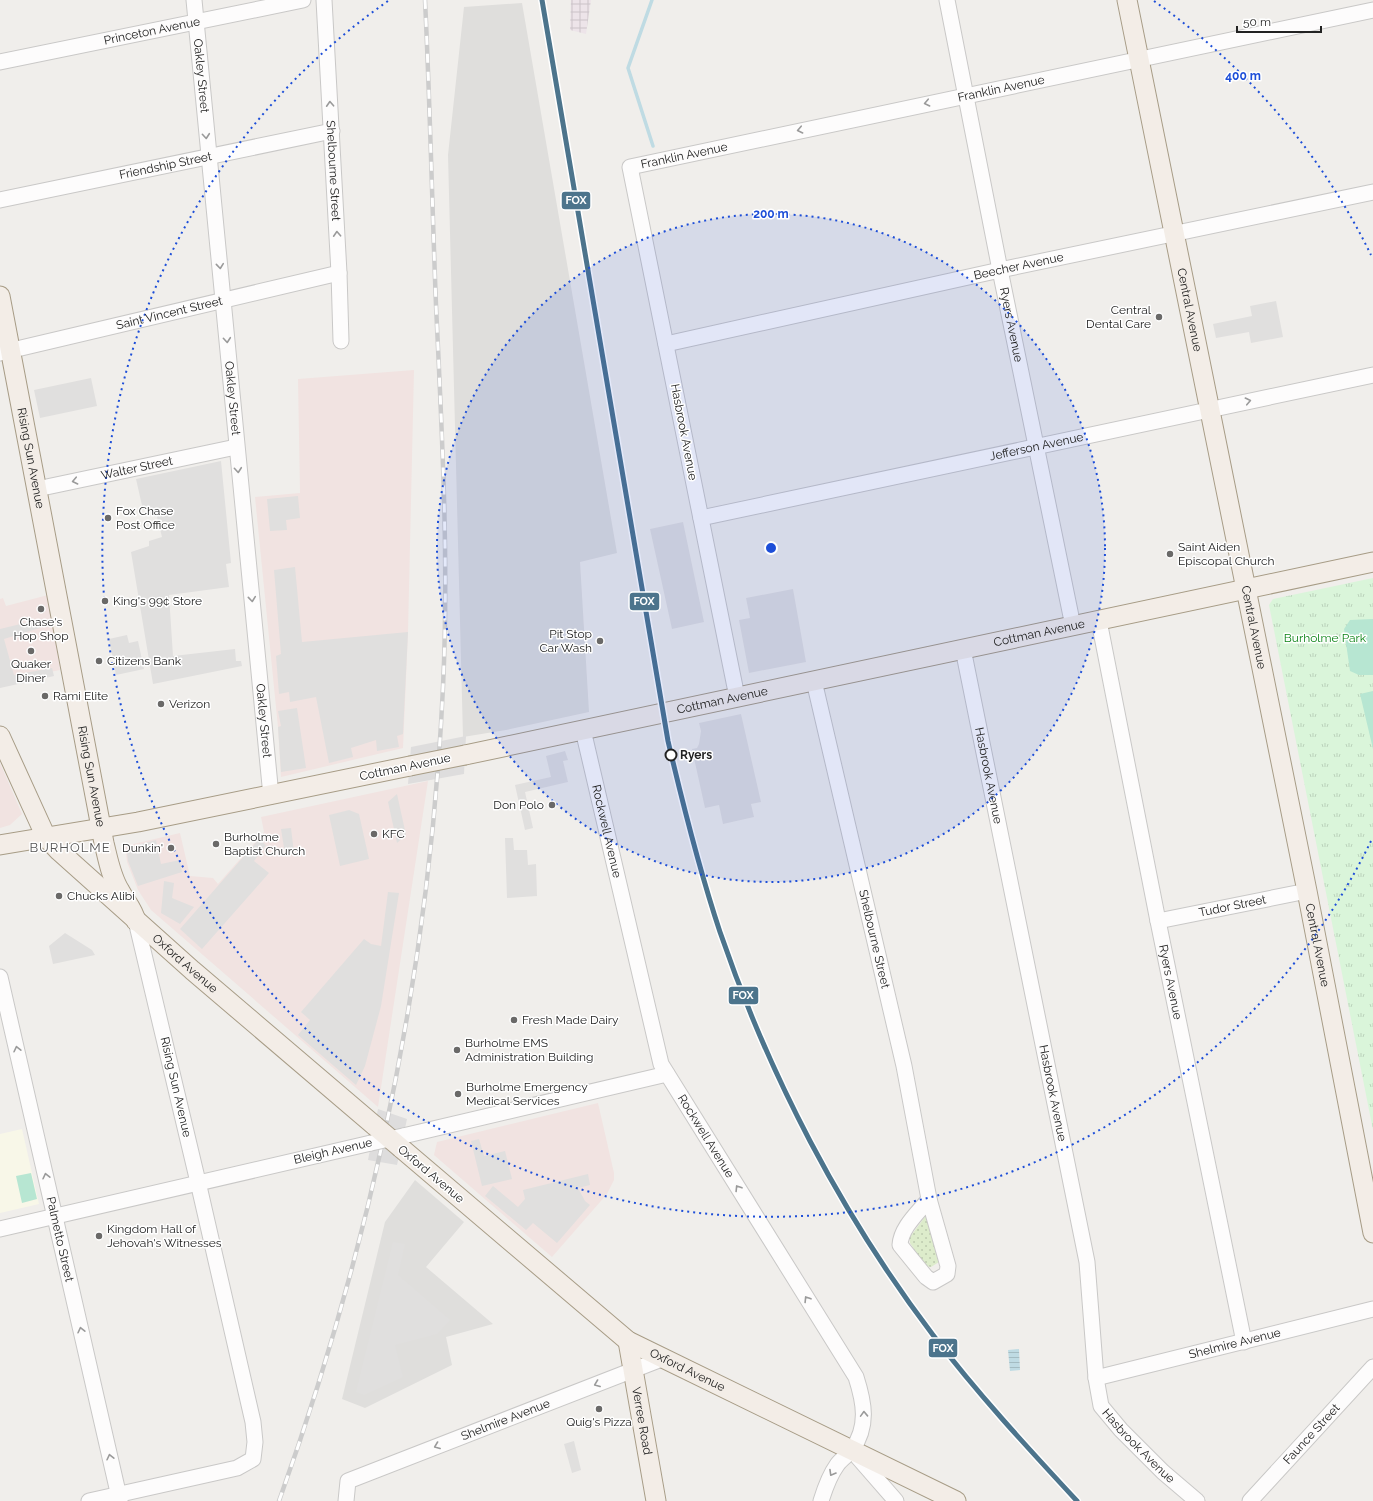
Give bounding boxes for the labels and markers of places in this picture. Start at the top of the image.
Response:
place label: Central Dental Care [1086,303,1152,331]
marker: Central Dental Care [1154,312,1164,322]
place label: Fox Chase Post Office [116,504,175,532]
marker: Fox Chase Post Office [103,513,113,523]
place label: Saint Aiden Episcopal Church [1178,540,1275,568]
centre of rings [764,541,778,555]
marker: Saint Aiden Episcopal Church [1165,549,1175,559]
place label: King's 99¢ Store [113,594,202,608]
marker: King's 99¢ Store [100,596,110,606]
marker: Chase's Hop Shop [36,604,46,614]
place label: Chase's Hop Shop [13,615,69,643]
place label: Pit Stop Car Wash [539,627,592,655]
marker: Pit Stop Car Wash [595,636,605,646]
marker: Quaker Diner [26,646,36,656]
place label: Citizens Bank [107,654,182,668]
marker: Citizens Bank [94,656,104,666]
place label: Quaker Diner [11,657,52,685]
place label: Rami Elite [53,689,108,703]
marker: Rami Elite [40,691,50,701]
place label: Verizon [169,697,210,711]
marker: Verizon [156,699,166,709]
marker: Ryers [664,748,678,762]
place label: Ryers [680,748,712,762]
place label: Don Polo [493,798,544,812]
marker: Don Polo [547,800,557,810]
place label: KFC [382,827,405,841]
marker: KFC [369,829,379,839]
place label: Burholme Baptist Church [224,830,305,858]
marker: Burholme Baptist Church [211,839,221,849]
place label: Dunkin' [122,841,163,855]
marker: Dunkin' [166,843,176,853]
place label: Chucks Alibi [67,889,135,903]
marker: Chucks Alibi [54,891,64,901]
place label: Fresh Made Dairy [522,1013,619,1027]
marker: Fresh Made Dairy [509,1015,519,1025]
place label: Burholme EMS Administration Building [465,1036,593,1064]
marker: Burholme EMS Administration Building [452,1045,462,1055]
place label: Burholme Emergency Medical Services [466,1080,588,1108]
marker: Burholme Emergency Medical Services [453,1089,463,1099]
place label: Kingdom Hall of Jehovah's Witnesses [107,1222,222,1250]
marker: Kingdom Hall of Jehovah's Witnesses [94,1231,104,1241]
marker: Quig's Pizza [594,1404,604,1414]
place label: Quig's Pizza [566,1415,632,1429]

